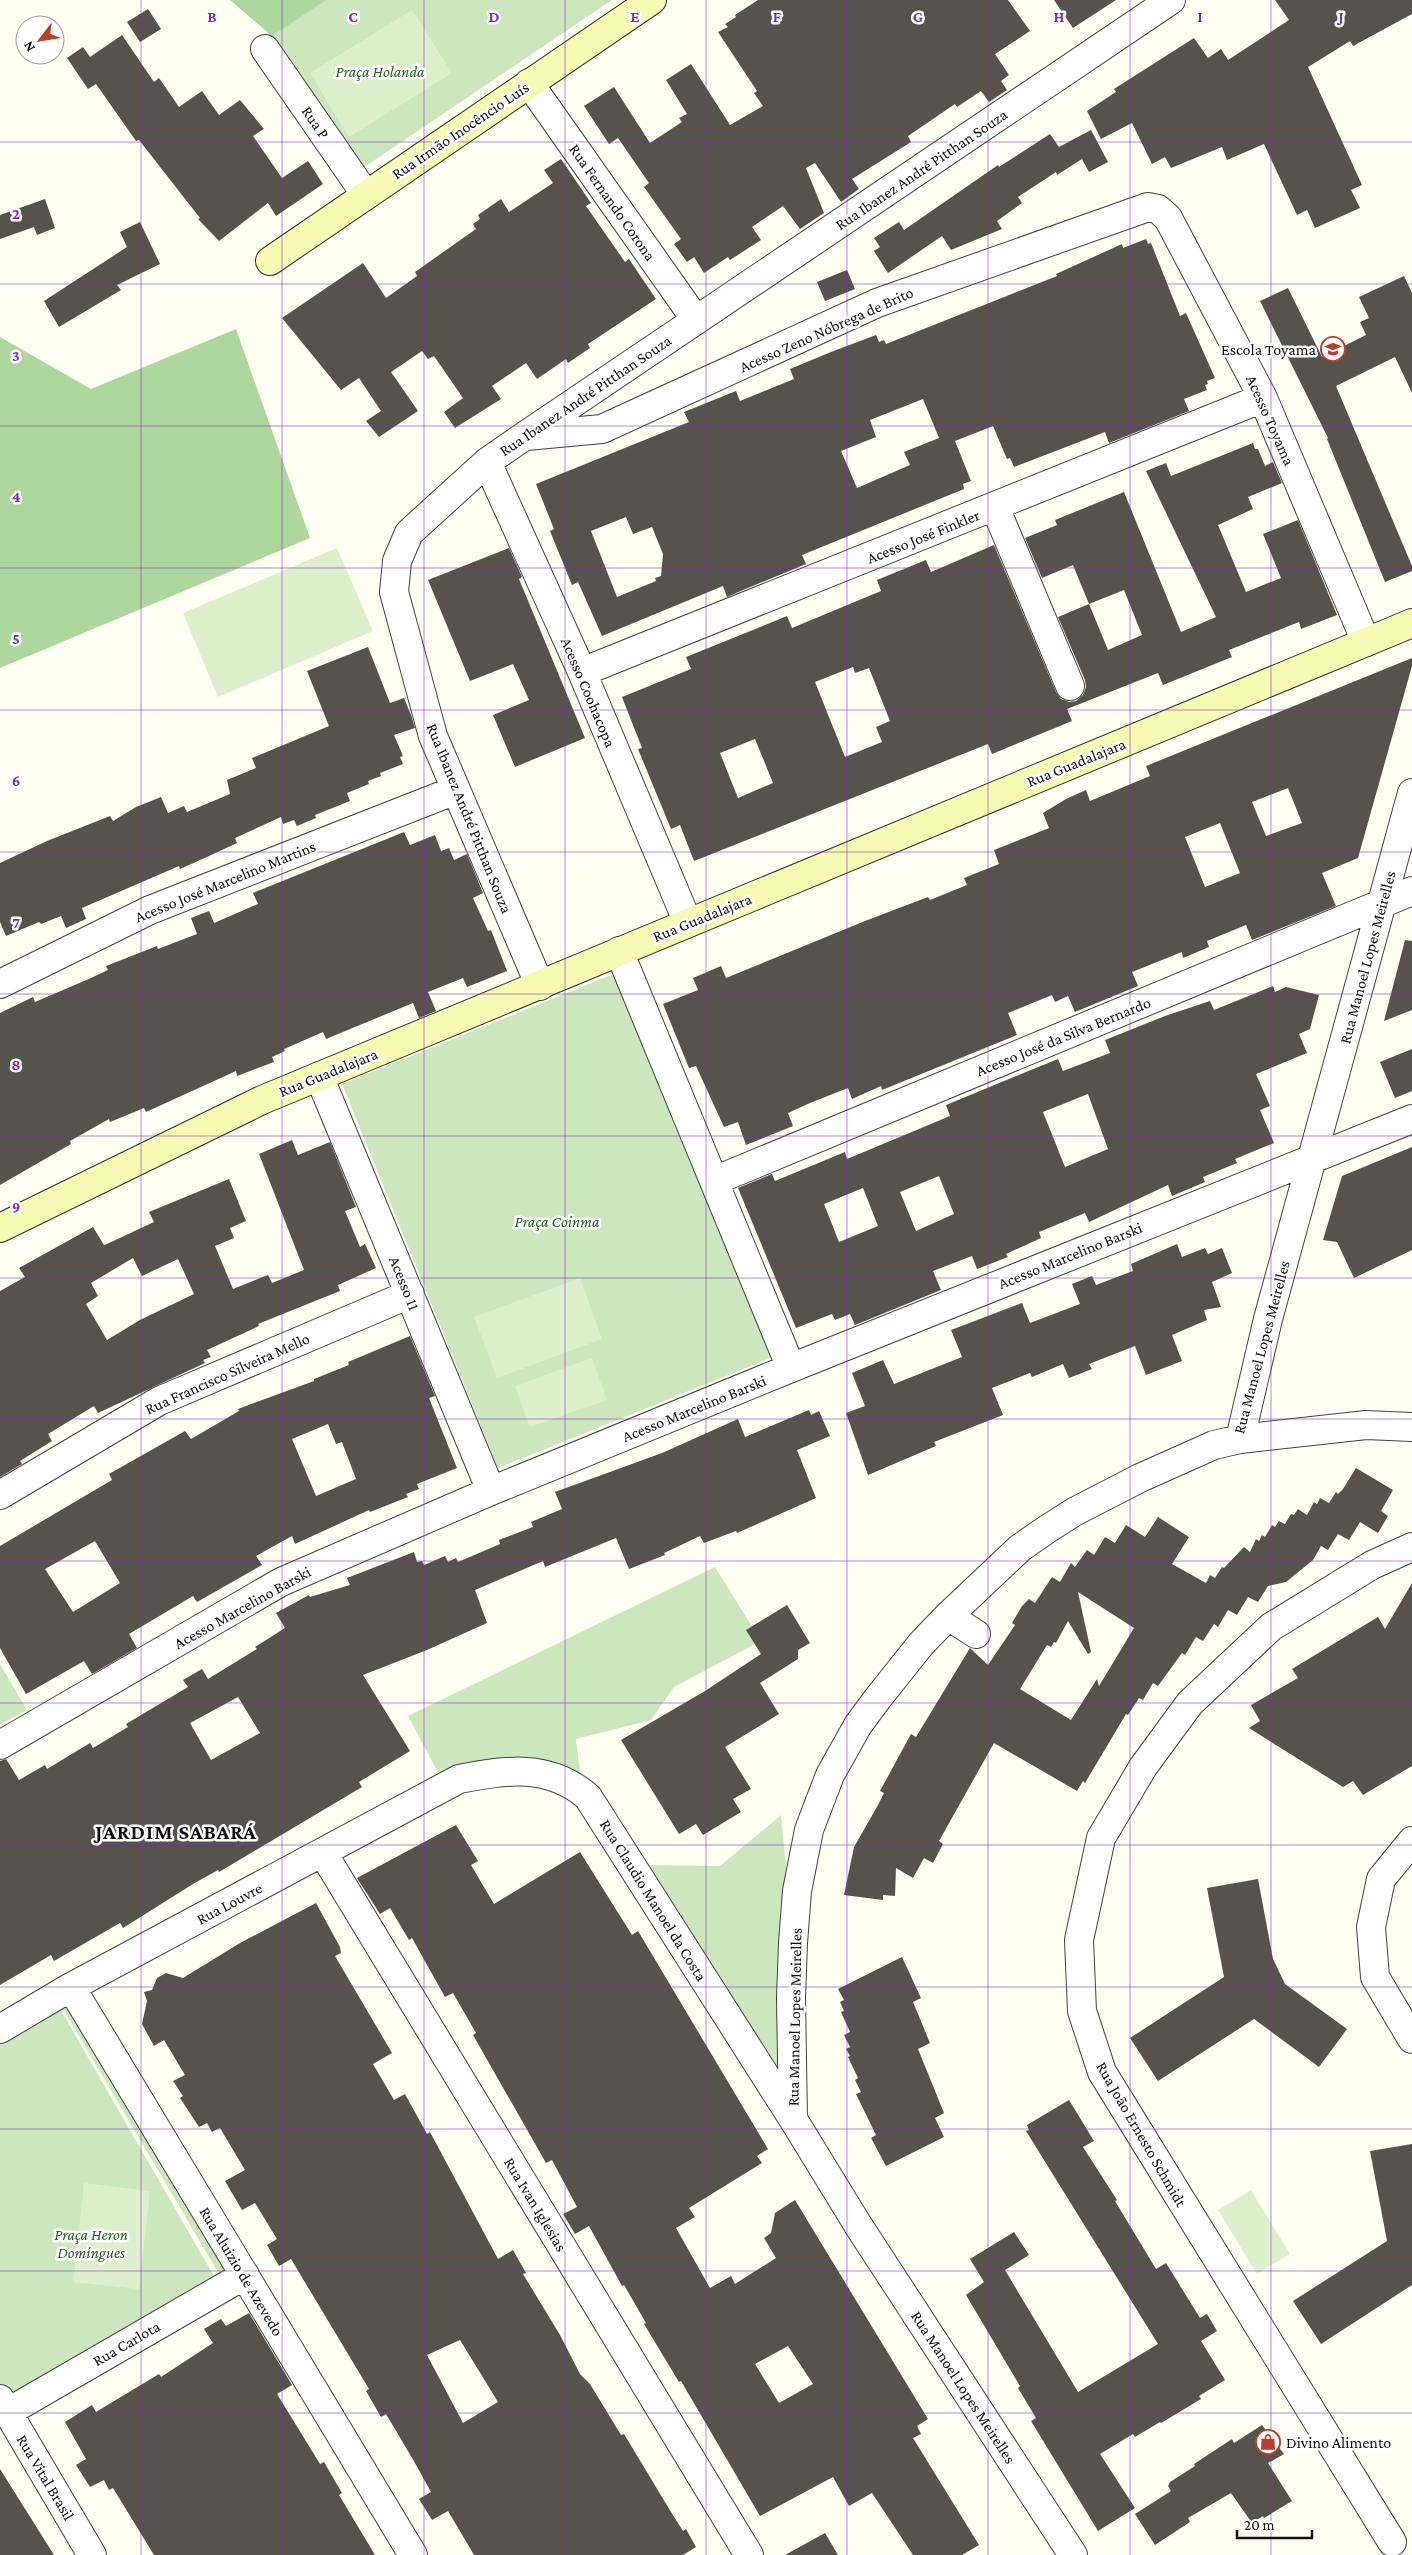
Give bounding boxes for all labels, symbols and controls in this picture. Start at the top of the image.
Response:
text: B [207,8,217,25]
text: C [348,8,358,25]
text: D [488,8,500,25]
text: E [630,8,640,25]
text: F [773,8,782,25]
text: G [913,8,923,25]
text: H [1054,8,1065,25]
text: I [1197,8,1203,25]
text: J [1336,8,1344,25]
north arrow [15,15,65,65]
text: N [19,38,38,55]
park label: Praça Holanda [336,63,425,81]
street label: Rua Irmão Inocêncio Luís [389,78,532,183]
street label: Rua P [298,103,333,142]
street label: Rua Ibanez André Pitthan Souza [832,105,1011,233]
street label: Rua Fernando Corona [566,141,660,264]
text: 2 [12,205,20,222]
street label: Acesso Zeno Nóbrega de Brito [737,283,916,376]
street label: Rua Ibanez André Pitthan Souza [496,331,675,459]
school or university icon: Escola Toyama [1320,336,1346,362]
place label: Escola Toyama [1221,341,1317,359]
text: 3 [12,347,20,364]
street label: Acesso Toyama [1242,372,1298,469]
text: 4 [12,488,21,505]
street label: Acesso José Finkler [864,506,983,568]
text: 5 [12,630,20,647]
street label: Acesso Coohacopa [557,635,620,751]
street label: Rua Ibanez André Pitthan Souza [424,721,516,916]
street label: Rua Guadalajara [1024,735,1129,791]
text: 6 [12,772,20,789]
street label: Acesso José Marcelino Martins [132,837,318,927]
street label: Rua Manoel Lopes Meirelles [1336,869,1400,1046]
street label: Rua Guadalajara [650,890,755,946]
text: 7 [12,914,20,931]
street label: Acesso José da Silva Bernardo [973,994,1153,1080]
street label: Rua Guadalajara [276,1045,381,1101]
text: 8 [11,1056,21,1073]
text: 9 [12,1198,20,1215]
park label: Praça Coinma [515,1213,600,1231]
street label: Acesso Marcelino Barski [996,1219,1145,1292]
street label: Acesso 11 [386,1254,423,1313]
street label: Rua Manoel Lopes Meirelles [1230,1259,1294,1436]
street label: Rua Francisco Silveira Mello [142,1329,312,1417]
street label: Acesso Marcelino Barski [620,1372,769,1445]
street label: Acesso Marcelino Barski [171,1563,314,1652]
street label: Rua Claudio Manoel da Costa [597,1816,711,1985]
district label: JARDIM SABARÁ [93,1820,257,1844]
street label: Rua Louvre [194,1879,265,1928]
street label: Rua Manoel Lopes Meirelles [784,1928,806,2106]
street label: Rua João Ernesto Schmidt [1092,2059,1190,2211]
street label: Rua Ivan Iglesias [500,2154,570,2255]
street label: Rua Aluizio de Azevedo [196,2204,287,2339]
park label: Praça Heron Domingues [54,2226,128,2262]
street label: Rua Manoel Lopes Meirelles [907,2308,1019,2467]
street label: Rua Carlota [90,2317,163,2369]
shop icon: Divino Alimento [1255,2429,1281,2455]
street label: Rua Vital Brasil [13,2431,78,2523]
place label: Divino Alimento [1286,2434,1391,2451]
scale bar [1237,2508,1312,2540]
text: 20 m [1244,2517,1275,2533]

